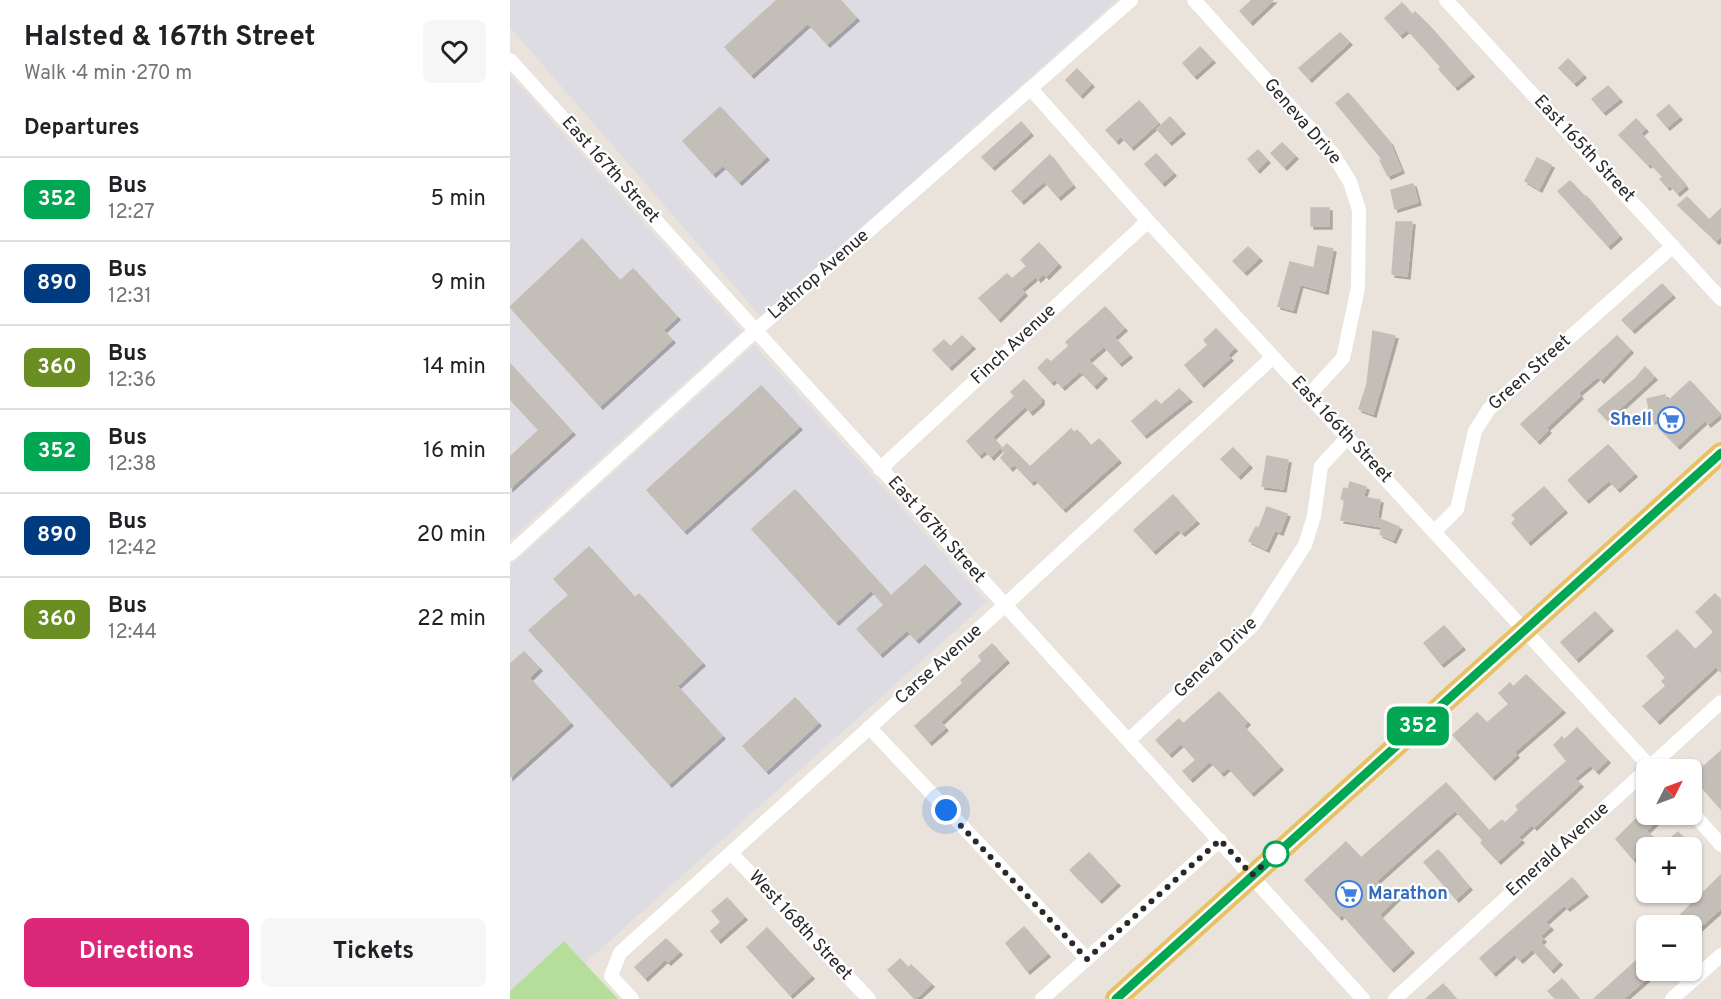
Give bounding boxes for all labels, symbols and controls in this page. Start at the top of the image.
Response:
text: Halsted & 167th Street [24,20,316,56]
button: heart [423,20,486,83]
text: Walk · 4 min · 270 m [24,61,192,87]
street label: Geneva Drive [1258,74,1346,170]
street label: East 165th Street [1528,91,1640,207]
street label: East 167th Street [556,112,664,228]
text: Departures [24,115,140,142]
text: Bus [108,173,147,200]
text: 352 [38,186,76,213]
text: 5 min [431,186,486,213]
text: 12:27 [108,200,155,226]
street label: Lathrop Avenue [764,225,874,325]
text: Bus [108,257,147,284]
text: 890 [37,270,77,297]
text: 9 min [431,270,486,297]
text: 12:31 [108,284,152,310]
street label: Finch Avenue [967,300,1061,390]
street label: Green Street [1484,330,1576,416]
text: Bus [108,341,147,368]
text: 360 [37,354,77,381]
text: 14 min [423,354,486,381]
text: 12:36 [108,368,156,394]
street label: East 166th Street [1286,372,1396,488]
supermarket icon: Shell [1656,405,1686,435]
place label: Shell [1610,409,1652,432]
text: Bus [108,425,147,452]
text: 352 [38,438,76,465]
text: 16 min [423,438,486,465]
text: 12:38 [108,452,156,478]
street label: East 167th Street [882,472,990,588]
text: Bus [108,509,147,536]
text: 890 [37,522,77,549]
text: 20 min [417,522,486,549]
text: 12:42 [108,536,157,562]
text: Bus [108,593,147,620]
text: 360 [37,606,77,633]
text: 22 min [417,606,486,633]
street label: Geneva Drive [1169,612,1263,704]
text: 12:44 [108,620,157,646]
street label: Carse Avenue [891,620,987,710]
line badge: 352 [1384,706,1452,746]
text: 352 [1399,713,1437,740]
north arrow [1636,759,1702,825]
map controls [1636,759,1702,981]
your location [931,795,961,825]
street label: Emerald Avenue [1502,798,1614,902]
button: + [1636,837,1702,903]
unlabelled marker [1263,841,1289,867]
street label: West 168th Street [743,866,857,986]
supermarket icon: Marathon [1334,879,1364,909]
place label: Marathon [1368,883,1448,906]
button: − [1636,915,1702,981]
button: Directions [24,918,249,987]
button: Tickets [261,918,486,987]

